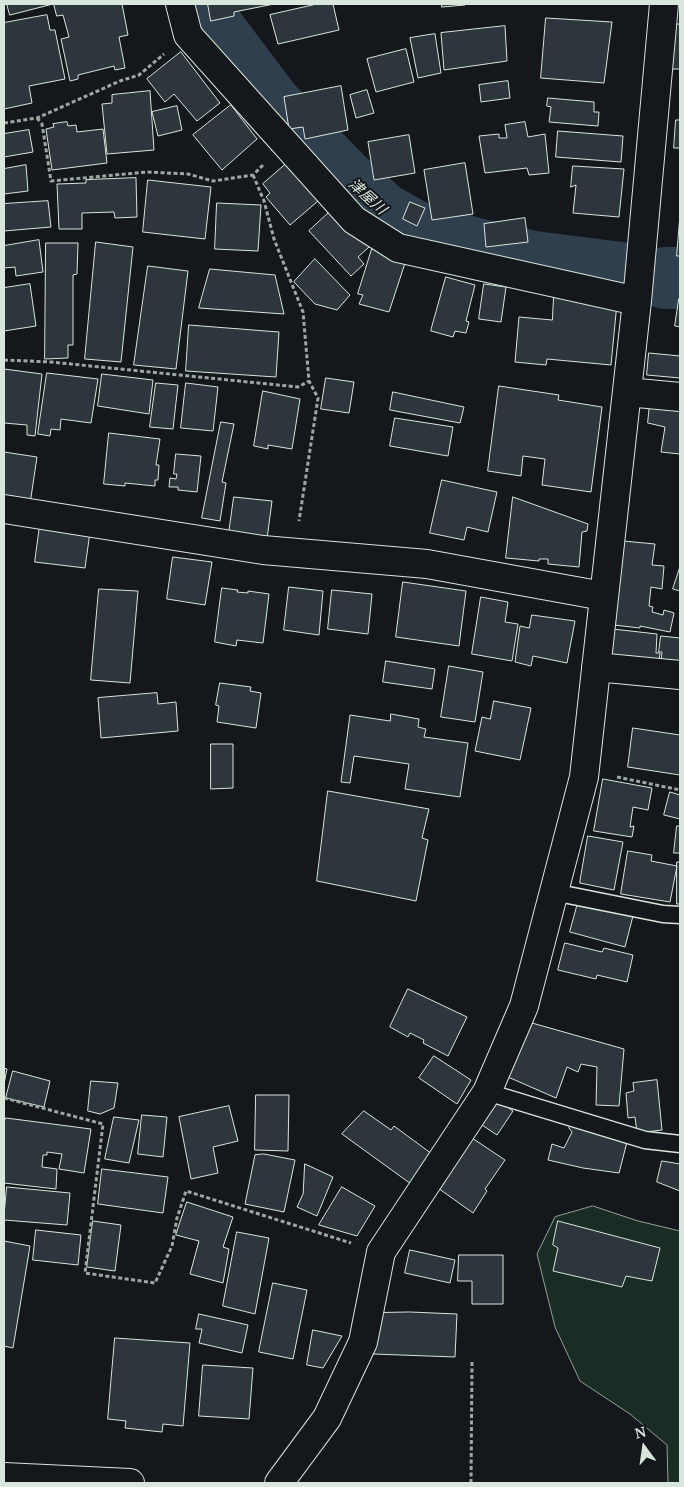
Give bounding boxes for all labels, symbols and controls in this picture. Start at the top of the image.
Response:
water label: 津屋川 [344,175,390,219]
text: N [633,1421,648,1443]
north arrow [619,1422,669,1472]

